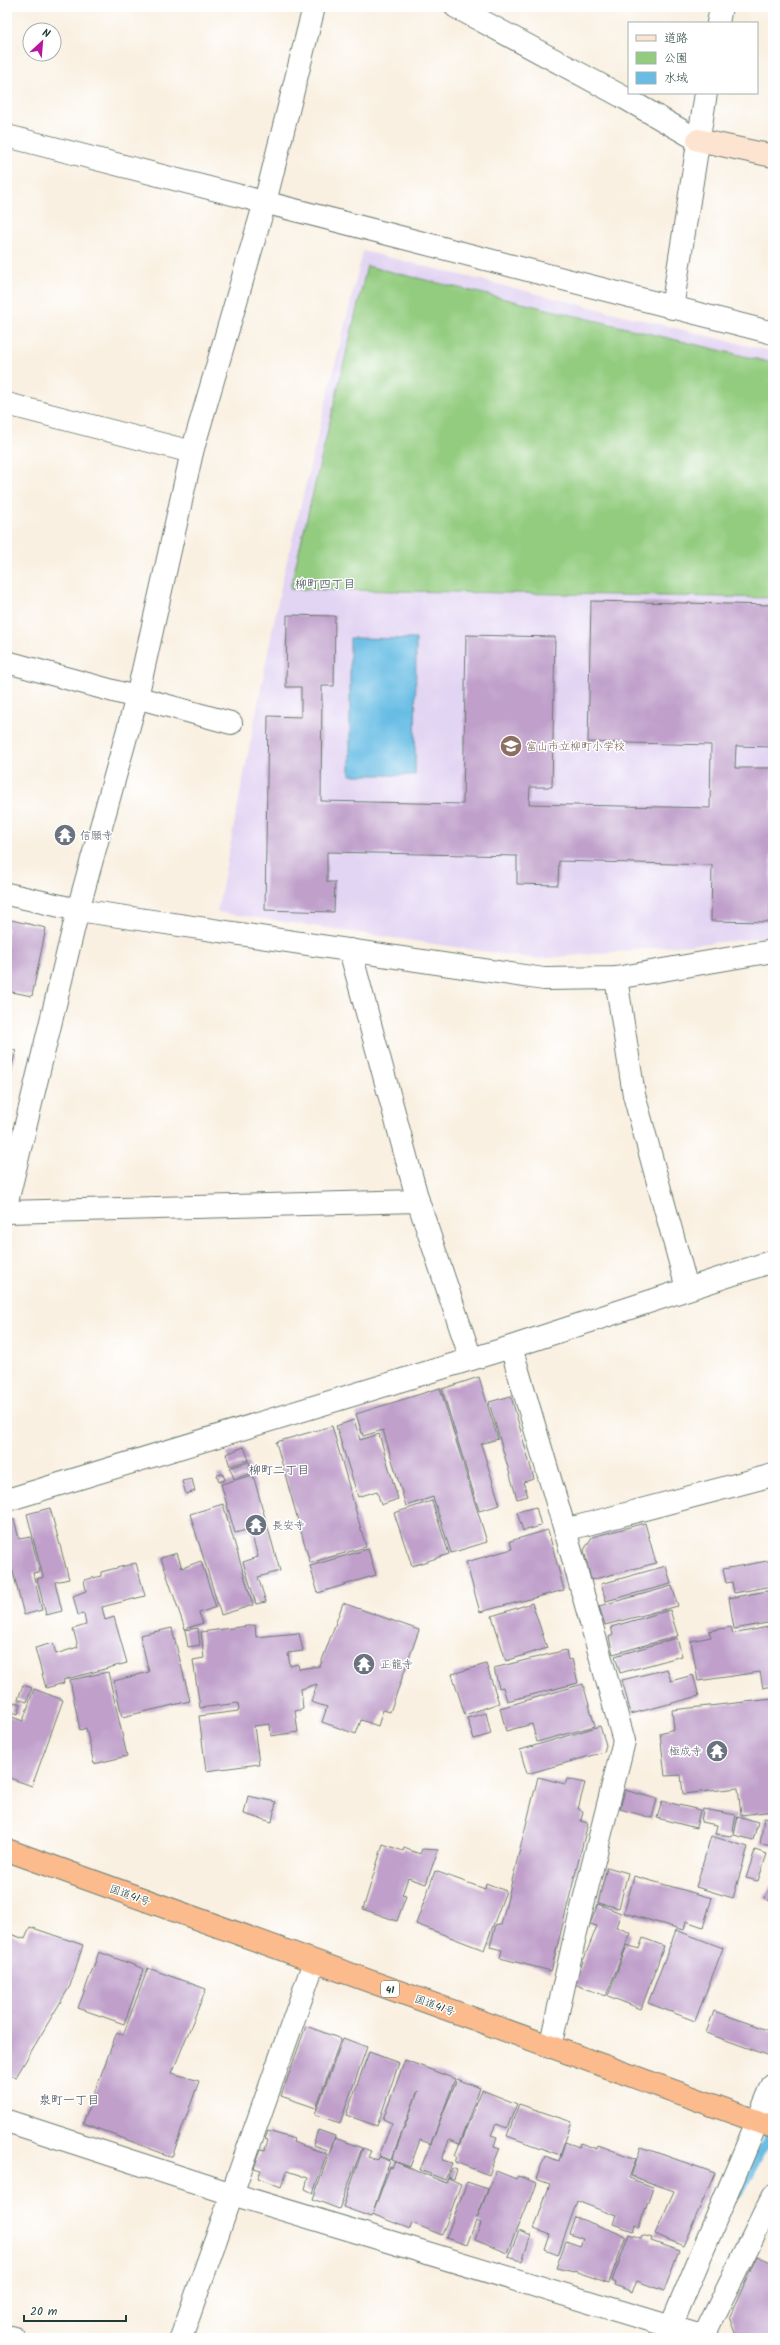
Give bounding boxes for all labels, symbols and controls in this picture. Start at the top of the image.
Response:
north arrow [22,22,62,62]
legend [628,22,758,94]
text: N [39,24,53,44]
text: 道路 [664,29,688,48]
text: 公園 [664,49,688,68]
text: 水域 [664,69,688,88]
district label: 柳町四丁目 [295,575,355,594]
school or university icon: 富山市立柳町小学校 [498,733,524,759]
place label: 富山市立柳町小学校 [526,738,625,756]
temple icon: 信願寺 [52,822,78,848]
place label: 信願寺 [80,827,113,845]
district label: 柳町二丁目 [249,1461,309,1480]
temple icon: 長安寺 [243,1512,269,1538]
place label: 長安寺 [272,1517,305,1535]
temple icon: 正龍寺 [351,1651,377,1677]
place label: 正龍寺 [380,1656,413,1674]
temple icon: 極成寺 [704,1738,730,1764]
place label: 極成寺 [669,1743,702,1761]
street label: 国道41号 [107,1880,153,1912]
road number: 41 [381,1981,399,1997]
street label: 国道41号 [412,1990,458,2022]
district label: 泉町一丁目 [39,2091,99,2110]
scale bar [24,2297,126,2323]
text: 20 m [30,2302,58,2321]

